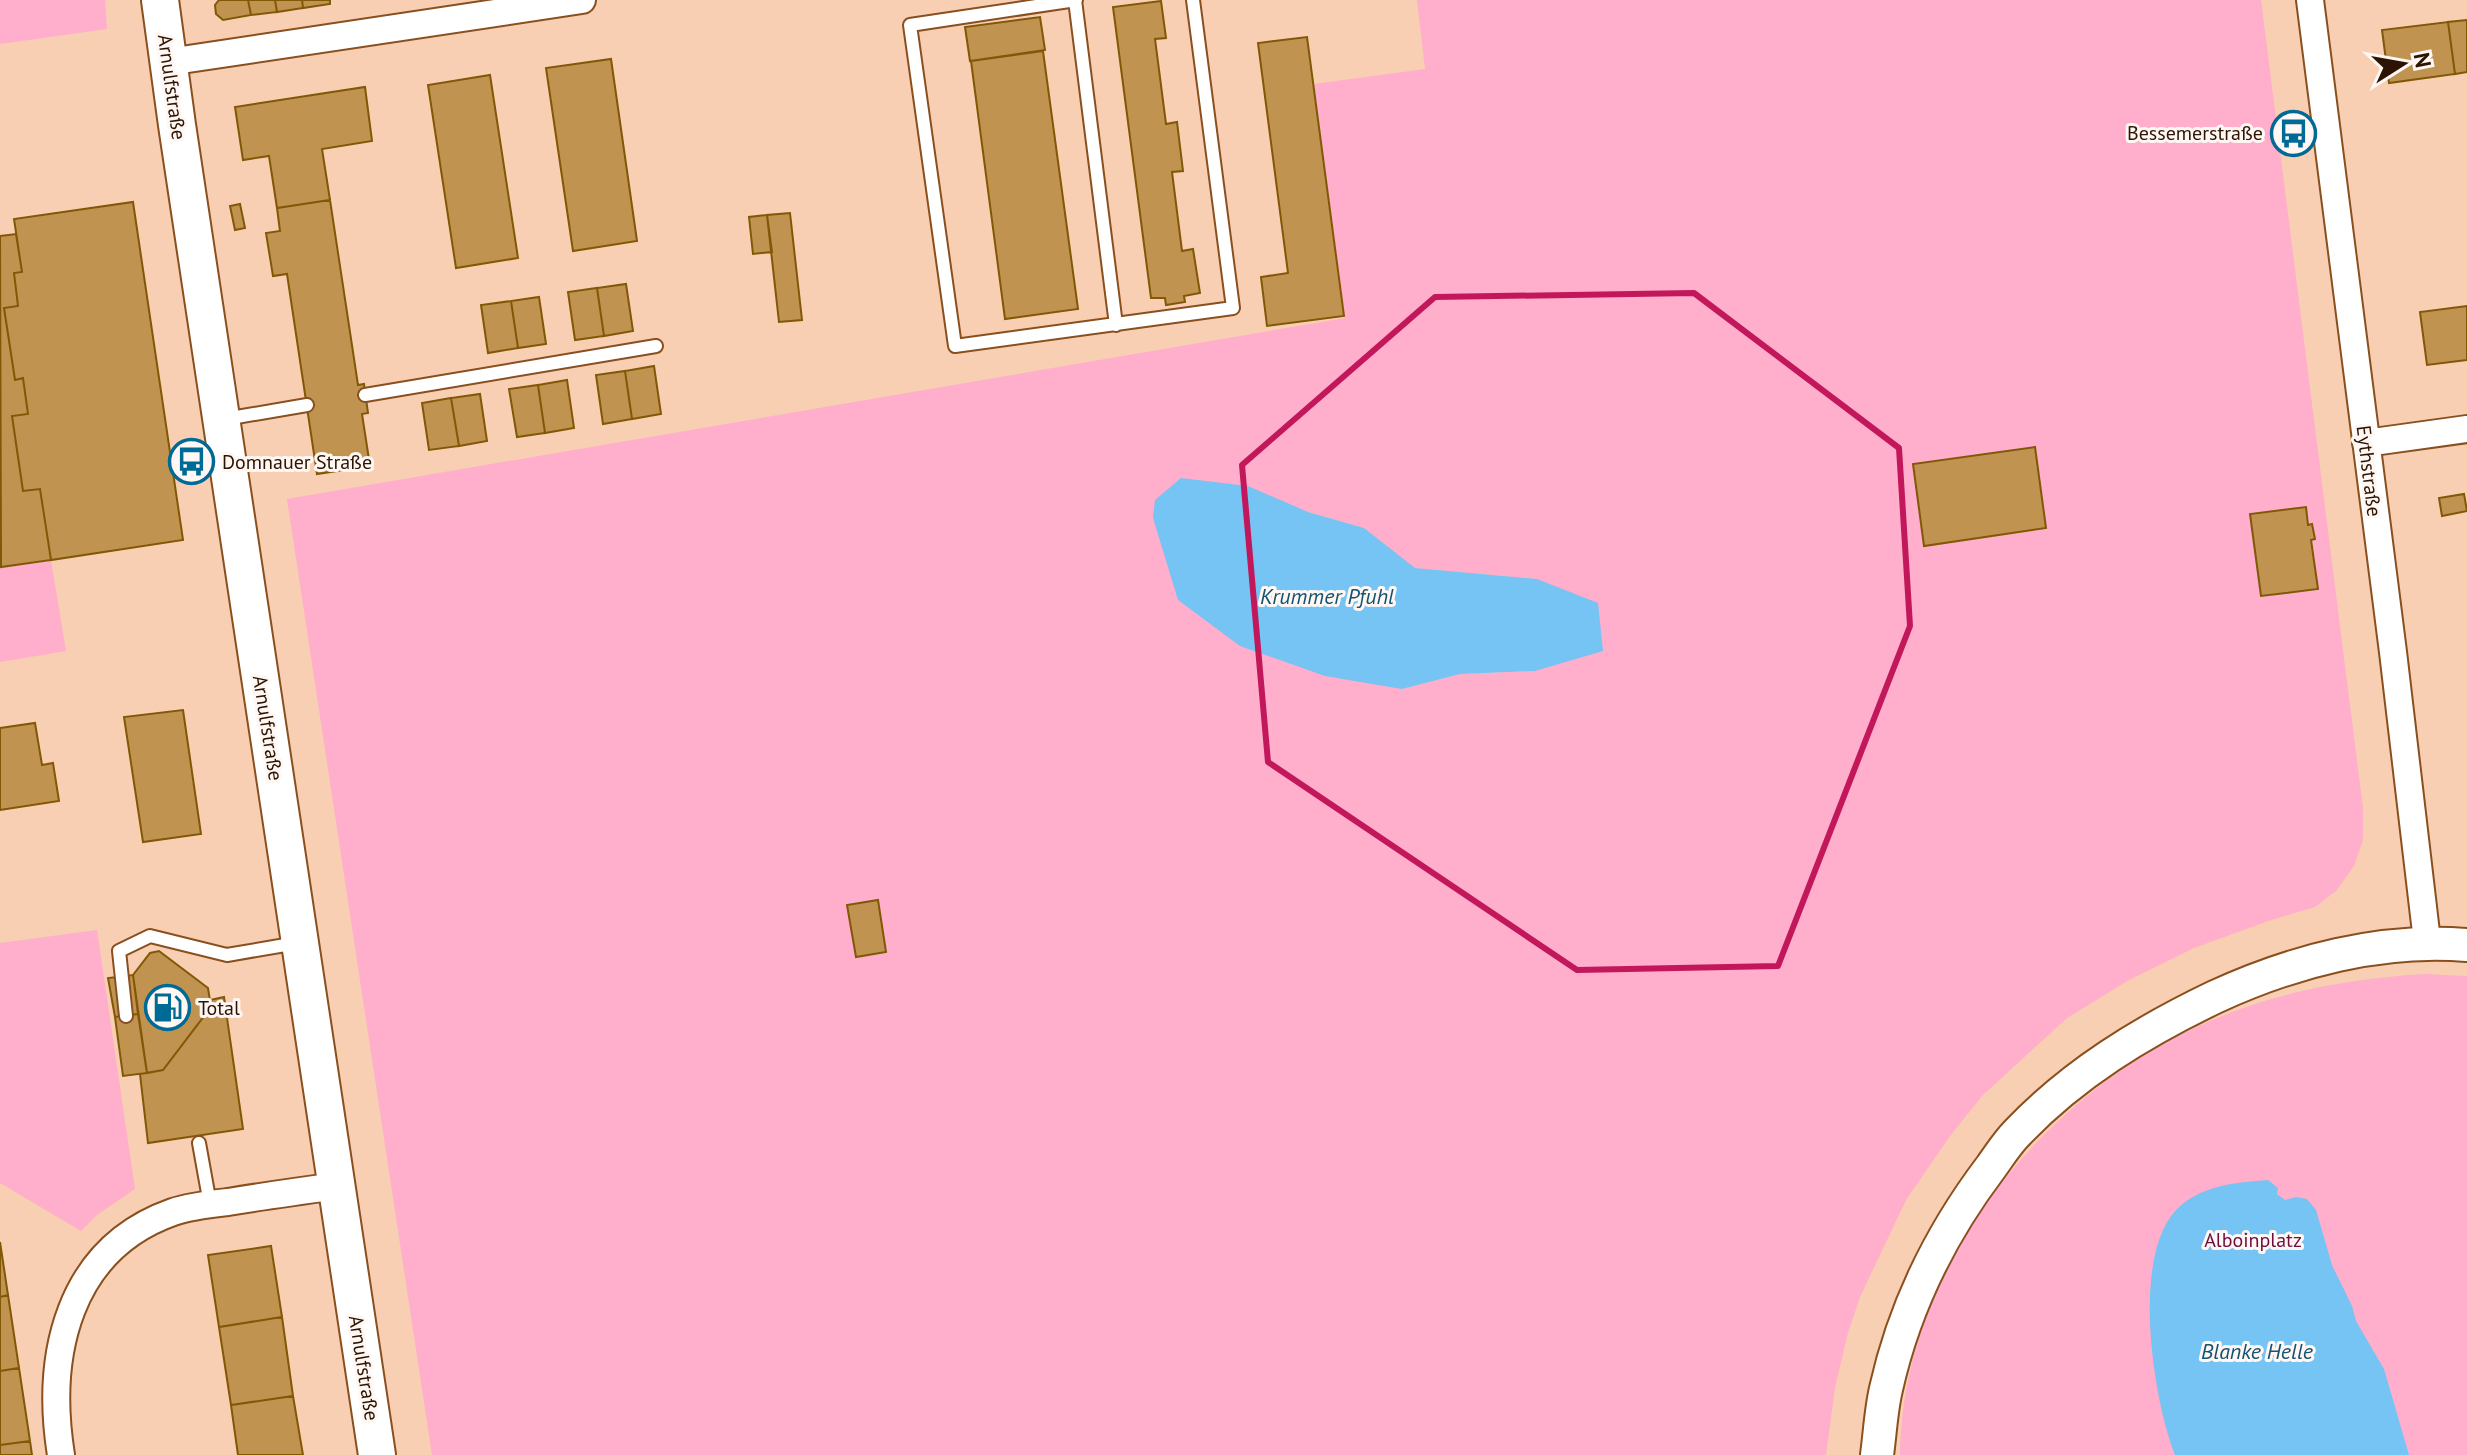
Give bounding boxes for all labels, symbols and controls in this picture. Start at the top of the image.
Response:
north arrow [2363,24,2443,104]
street label: Arnulfstraße [152,33,192,141]
text: N [2408,50,2438,70]
bus stop icon: Bessemerstraße [2270,109,2318,157]
place label: Bessemerstraße [2127,120,2263,146]
street label: Eythstraße [2351,424,2387,518]
bus stop icon: Domnauer Straße [167,438,215,486]
place label: Domnauer Straße [222,449,372,475]
water label: Krummer Pfuhl [1260,582,1394,610]
street label: Arnulfstraße [247,673,289,783]
fuel station icon: Total [143,984,191,1032]
place label: Total [198,995,240,1021]
park label: Alboinplatz [2204,1227,2302,1253]
street label: Arnulfstraße [343,1313,385,1423]
water label: Blanke Helle [2201,1337,2314,1365]

